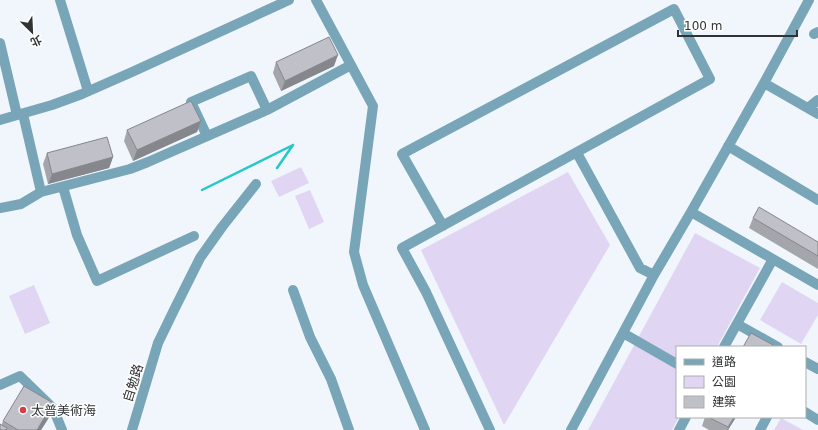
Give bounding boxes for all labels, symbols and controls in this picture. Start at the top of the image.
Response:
north arrow [12,12,52,52]
scale bar [678,12,797,38]
text: 100 m [684,19,722,33]
text: 北 [28,33,44,49]
legend [676,346,806,418]
text: 道路 [712,355,736,369]
street label: 自勉路 [120,362,146,404]
text: 公園 [712,375,736,389]
text: 建築 [712,395,736,409]
place label: 太普美術海 [31,403,96,418]
marker: 太普美術海 [18,405,28,415]

